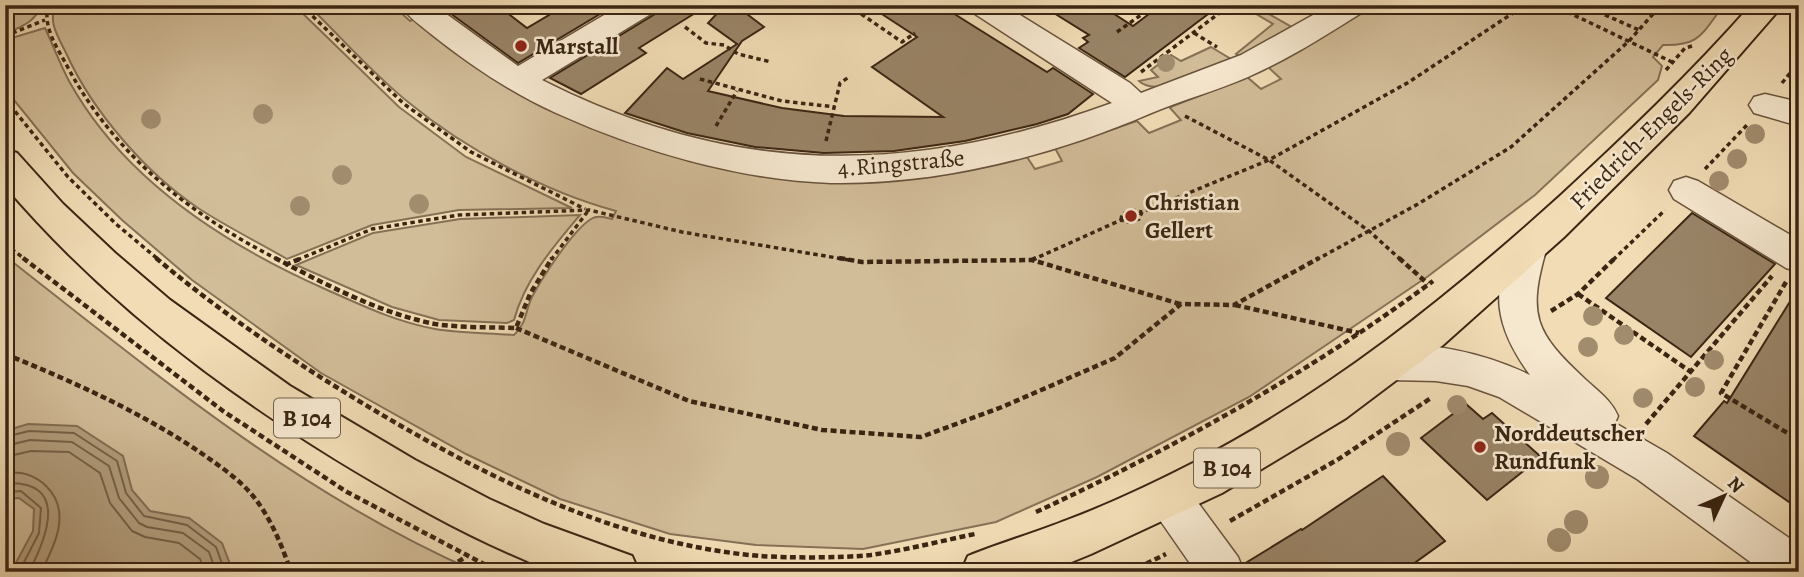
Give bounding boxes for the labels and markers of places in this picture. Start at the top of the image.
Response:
place label: Marstall [535,30,619,62]
marker: Marstall [513,38,529,54]
place label: Christian Gellert [1145,186,1240,246]
marker: Christian Gellert [1123,208,1139,224]
place label: Norddeutscher Rundfunk [1494,417,1645,477]
marker: Norddeutscher Rundfunk [1472,439,1488,455]

